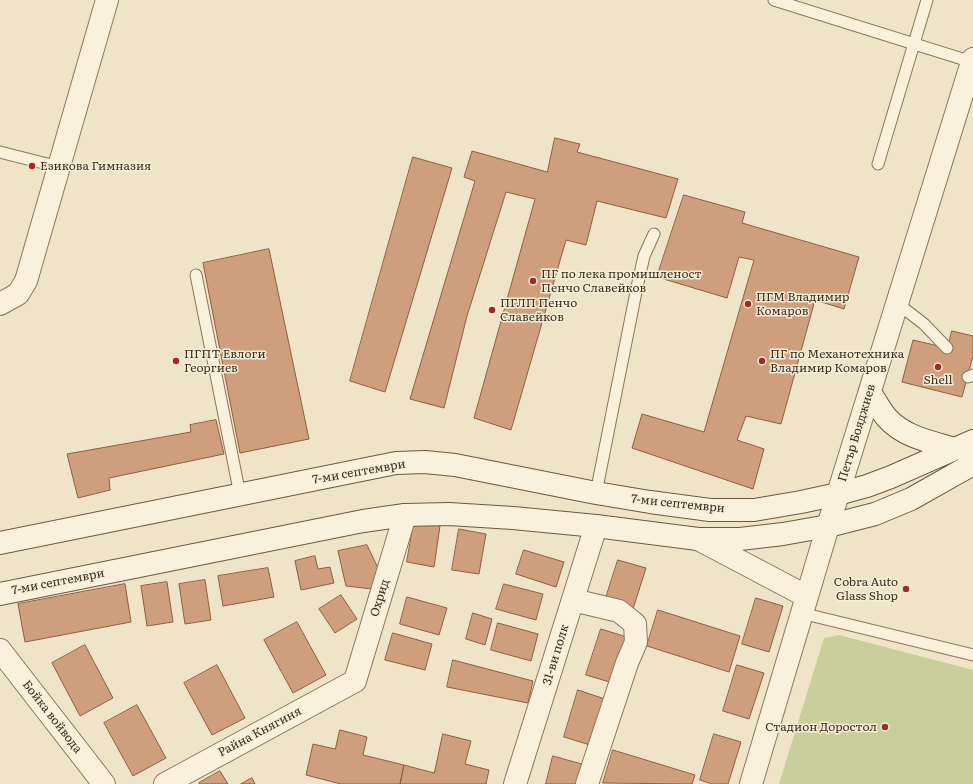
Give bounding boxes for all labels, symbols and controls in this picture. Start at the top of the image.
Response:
place label: Езикова Гимназия [40,159,151,173]
marker: Езикова Гимназия [27,161,37,171]
place label: ПГ по лека промишленост Пенчо Славейков [541,267,701,295]
marker: ПГ по лека промишленост Пенчо Славейков [528,276,538,286]
place label: ПГМ Владимир Комаров [756,290,849,318]
place label: ПГЛП Пенчо Славейков [500,296,577,324]
marker: ПГМ Владимир Комаров [743,299,753,309]
marker: ПГЛП Пенчо Славейков [487,305,497,315]
place label: ПГПТ Евлоги Георгиев [184,347,266,375]
place label: ПГ по Механотехника Владимир Комаров [770,347,904,375]
marker: ПГПТ Евлоги Георгиев [171,356,181,366]
marker: ПГ по Механотехника Владимир Комаров [757,356,767,366]
marker: Shell [933,362,943,372]
place label: Shell [923,373,953,387]
street label: Петър Бояджиев [835,382,879,484]
street label: 7-ми септември [311,457,407,487]
street label: 7-ми септември [630,492,726,516]
street label: 7-ми септември [10,566,106,598]
place label: Cobra Auto Glass Shop [834,575,898,603]
street label: Охрид [367,577,393,619]
marker: Cobra Auto Glass Shop [901,584,911,594]
street label: 31-ви полк [540,623,572,687]
street label: Бойка войвода [19,678,85,756]
street label: Райна Княгиня [216,704,304,760]
place label: Стадион Доростол [765,720,877,734]
marker: Стадион Доростол [880,722,890,732]

